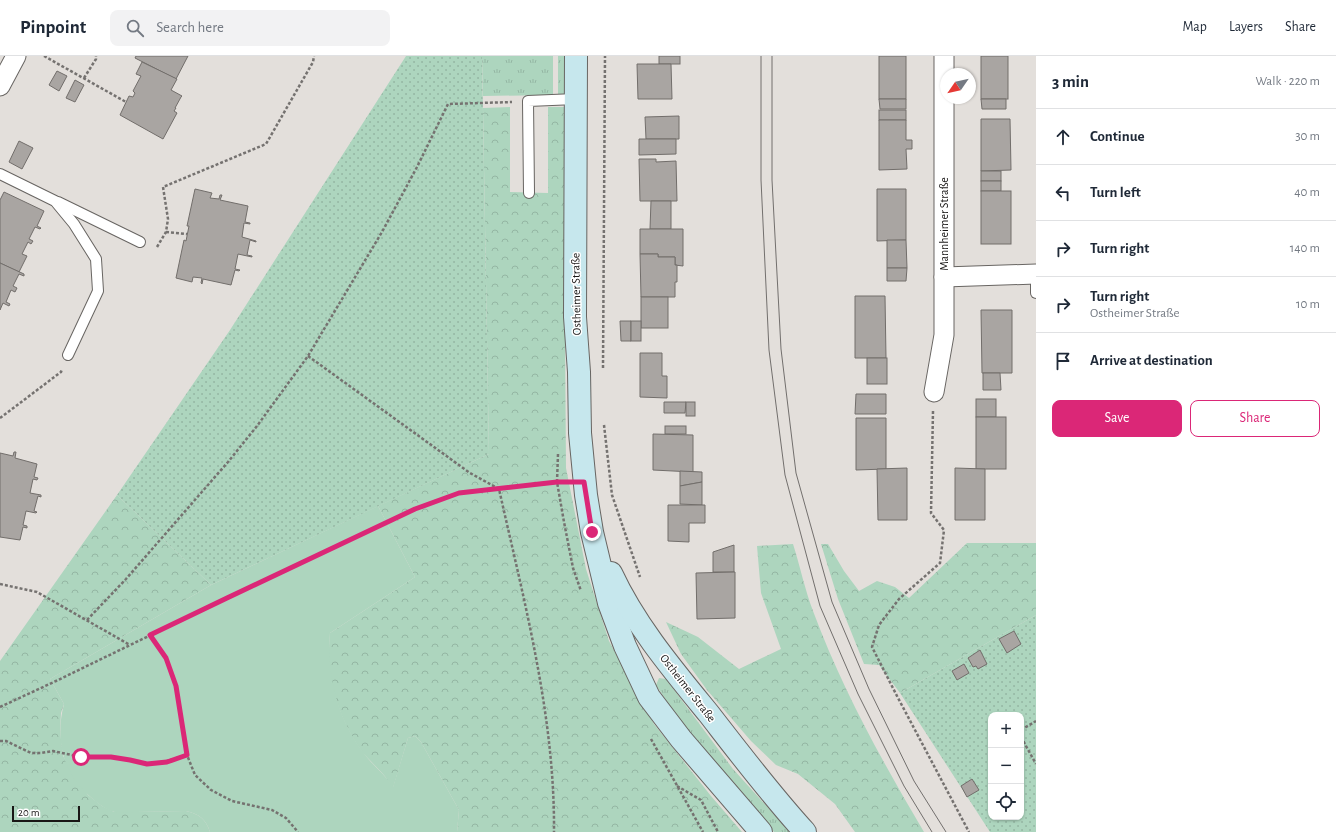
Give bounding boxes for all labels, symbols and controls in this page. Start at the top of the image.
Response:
search box [110,10,390,46]
icon: search [124,17,146,39]
text: Pinpoint [20,18,86,37]
text: Search here [156,20,224,35]
text: Map [1182,20,1207,34]
text: Layers [1229,20,1263,34]
text: Share [1285,20,1316,34]
north arrow [940,68,976,104]
text: 3 min [1052,73,1089,90]
text: Walk · 220 m [1255,75,1320,88]
icon: ahead [1052,126,1074,148]
text: Continue [1090,129,1145,144]
text: 30 m [1295,130,1320,143]
street label: Mannheimer Straße [938,177,950,271]
icon: left [1052,182,1074,204]
text: Turn left [1090,185,1141,200]
text: 40 m [1294,186,1320,199]
icon: right [1052,238,1074,260]
text: Turn right [1090,241,1149,256]
text: 140 m [1290,242,1320,255]
street label: Ostheimer Straße [569,253,583,335]
text: Turn right [1090,289,1149,304]
icon: right [1052,294,1074,316]
text: 10 m [1296,298,1320,311]
text: Ostheimer Straße [1090,307,1179,320]
icon: arrive [1052,350,1074,372]
text: Arrive at destination [1090,353,1213,368]
button: Save [1052,400,1182,437]
button: Share [1190,400,1320,437]
route end [583,523,601,541]
street label: Ostheimer Straße [658,652,718,724]
map controls [988,712,1024,820]
button: + [988,712,1024,748]
route start [72,748,90,766]
button: − [988,748,1024,784]
button: locate [988,784,1024,820]
scale bar [12,804,80,823]
text: 20 m [18,807,39,818]

